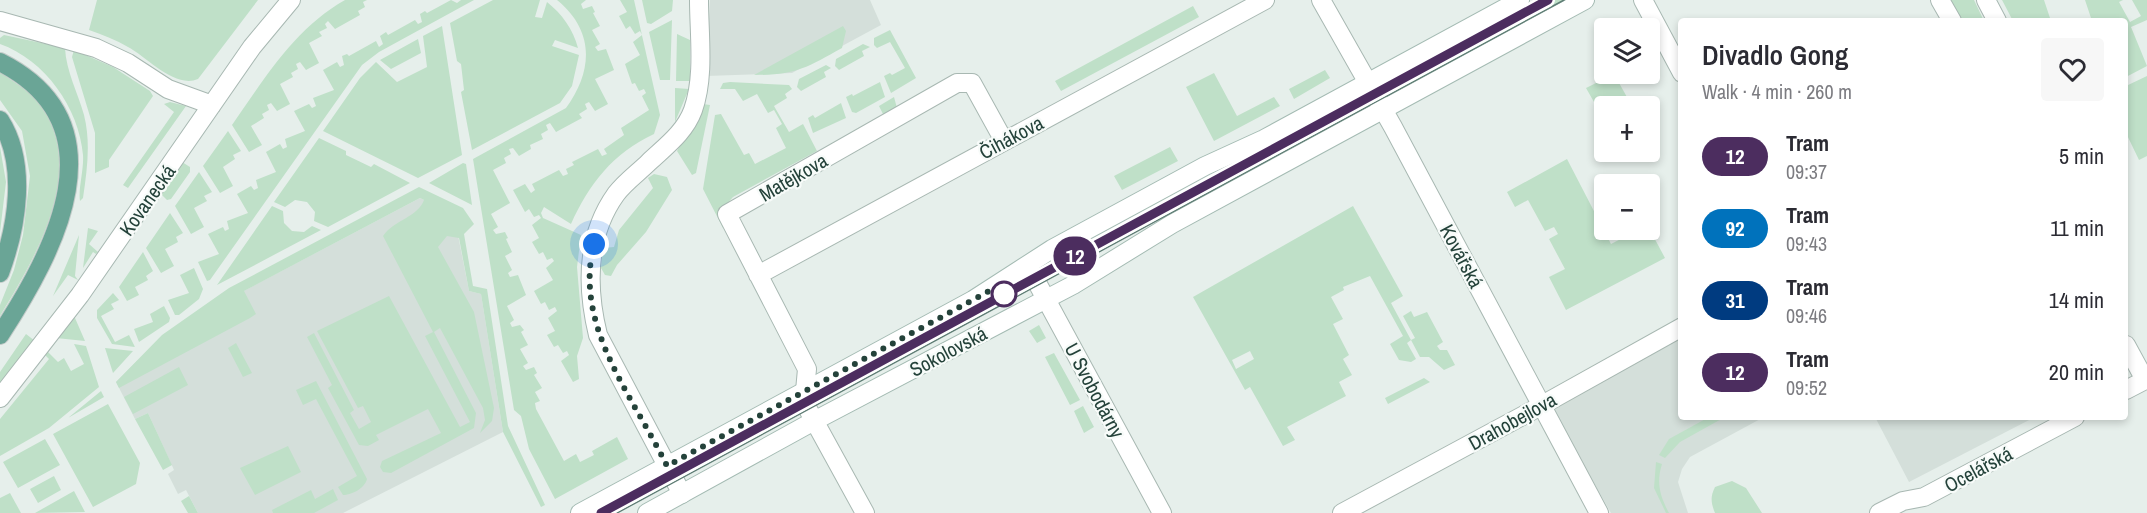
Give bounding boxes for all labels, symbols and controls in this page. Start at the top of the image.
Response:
map controls [1594,18,1660,240]
button: layers [1594,18,1660,84]
text: Divadlo Gong [1702,36,1848,74]
button: heart [2041,38,2104,101]
text: Walk · 4 min · 260 m [1702,78,1852,105]
button: + [1594,96,1660,162]
street label: Čihákova [974,109,1048,165]
text: Tram [1786,128,1829,158]
text: 5 min [2059,141,2104,171]
text: 12 [1725,142,1745,171]
street label: Matějkova [754,147,832,207]
text: 09:37 [1786,158,1827,185]
street label: Kovanecká [113,159,181,241]
button: − [1594,174,1660,240]
text: Tram [1786,200,1829,230]
text: 11 min [2050,213,2104,243]
text: 92 [1725,214,1745,243]
street label: Kovářská [1434,219,1490,293]
your location [579,229,609,259]
text: 09:43 [1786,230,1827,257]
line badge: 12 [1048,236,1102,276]
text: 12 [1065,242,1085,271]
text: Tram [1786,272,1829,302]
unlabelled marker [991,281,1017,307]
text: 14 min [2049,285,2104,315]
text: 31 [1725,286,1745,315]
text: 09:46 [1786,302,1827,329]
street label: Sokolovská [905,319,991,383]
street label: U Svobodárny [1059,338,1132,443]
text: Tram [1786,344,1829,374]
text: 20 min [2049,357,2104,387]
text: 12 [1725,358,1745,387]
text: 09:52 [1786,374,1827,401]
street label: Drahobejlova [1463,386,1561,456]
street label: Ocelářská [1939,440,2017,498]

